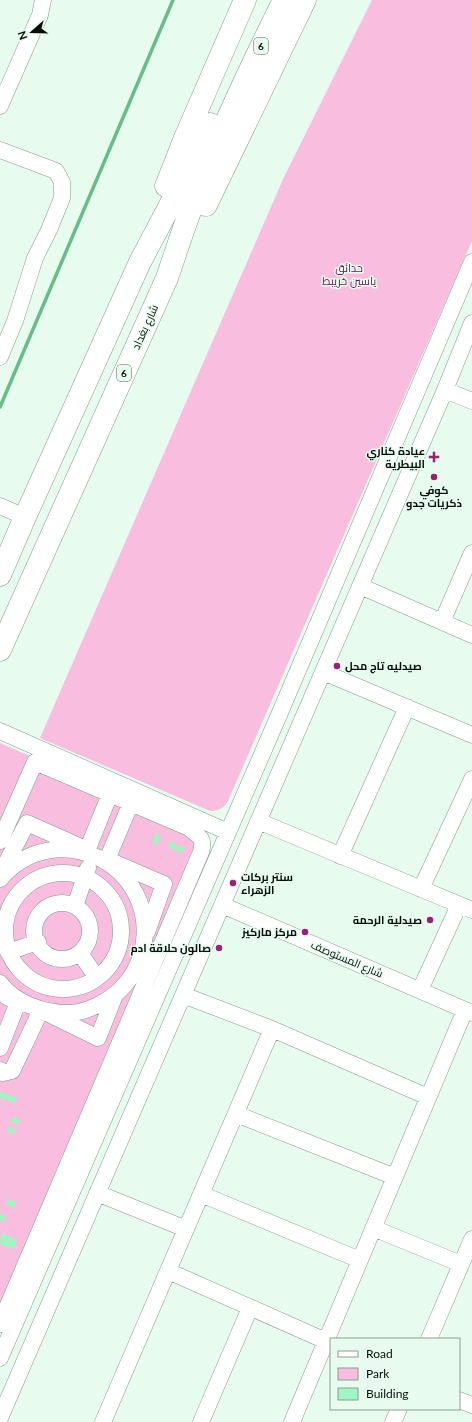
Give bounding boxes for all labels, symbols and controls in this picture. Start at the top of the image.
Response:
north arrow [12,12,52,52]
text: N [15,29,30,42]
road number: 6 [254,38,268,54]
park label: حدائق ياسين خريبط [322,261,376,288]
street label: شارع بغداد [129,302,162,352]
road number: 6 [117,365,131,381]
place label: عيادة كناري البيطرية [367,444,425,471]
marker: عيادة كناري البيطرية [428,451,440,463]
marker: كوفي ذكريات جدو [429,472,439,482]
place label: كوفي ذكريات جدو [406,483,462,511]
place label: صيدليه تاج محل [345,659,422,674]
marker: صيدليه تاج محل [332,661,342,671]
place label: سنتر بركات الزهراء [241,870,293,897]
marker: سنتر بركات الزهراء [228,878,238,888]
place label: صيدلية الرحمة [353,913,422,927]
marker: صيدلية الرحمة [425,915,435,925]
place label: مركز ماركيز [241,925,297,939]
marker: مركز ماركيز [300,927,310,937]
street label: شارع المستوصف [308,937,385,981]
place label: صالون حلاقة ادم [130,941,211,956]
marker: صالون حلاقة ادم [214,943,224,953]
legend [330,1338,460,1410]
text: Road [366,1346,393,1361]
text: Park [366,1366,390,1381]
text: Building [366,1386,409,1401]

